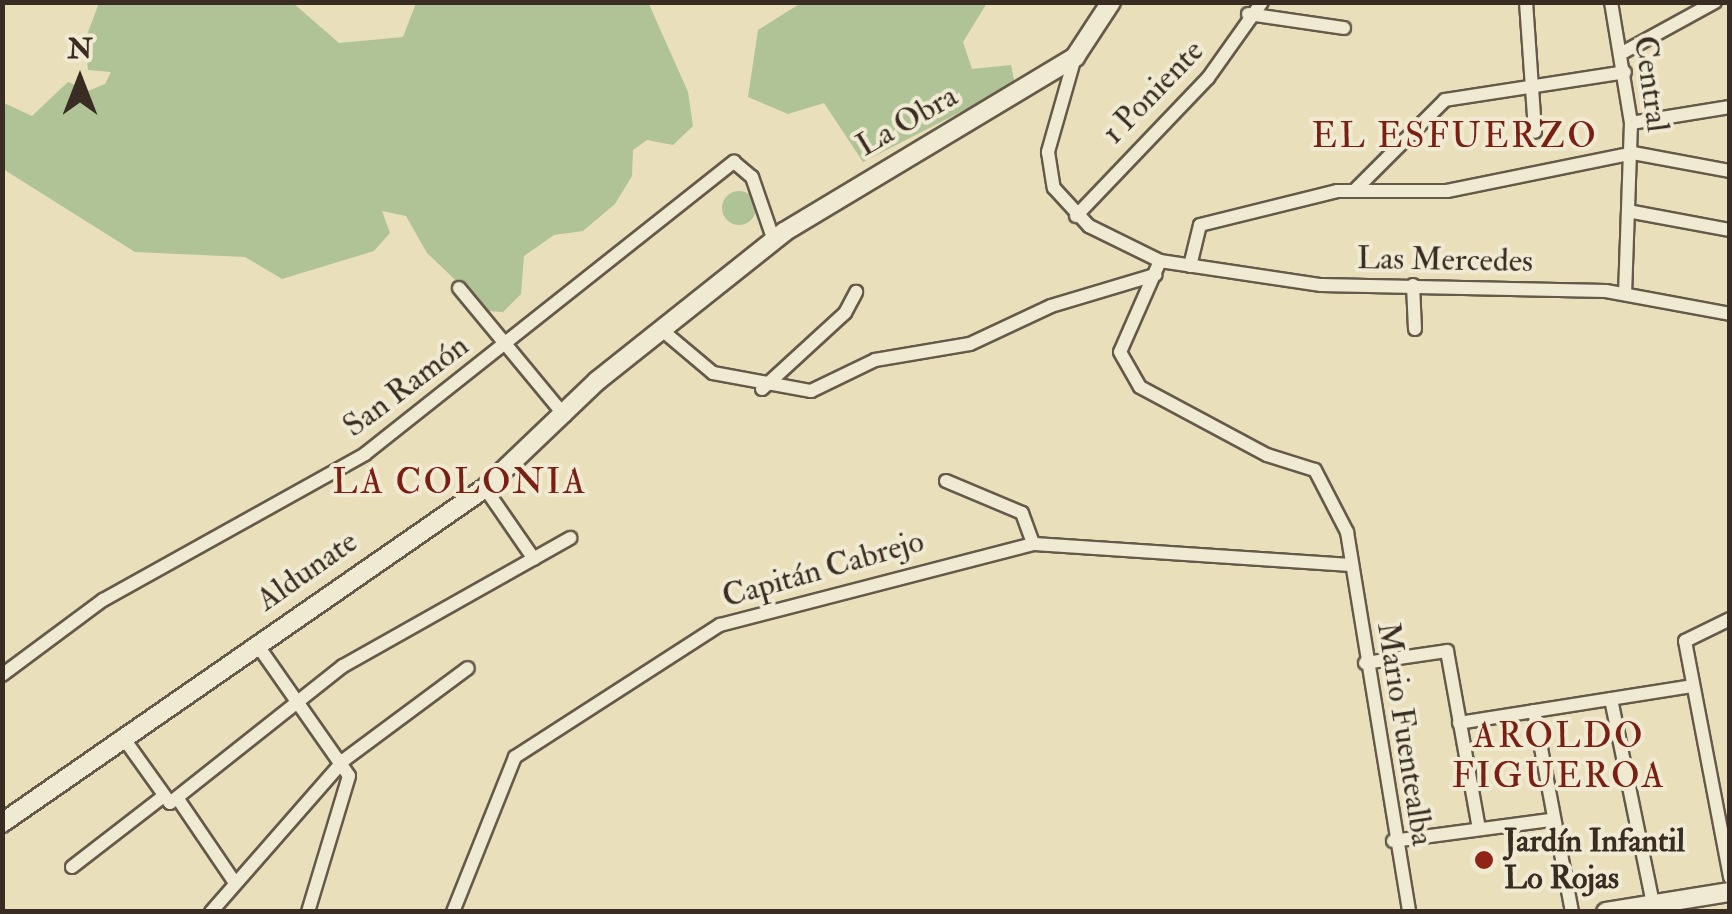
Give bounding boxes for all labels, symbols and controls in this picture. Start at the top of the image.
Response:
north arrow [30,30,130,130]
text: N [67,32,93,67]
street label: 1 Poniente [1094,32,1212,152]
street label: Central [1625,33,1677,135]
street label: La Obra [850,77,964,165]
district label: EL ESFUERZO [1312,115,1598,157]
street label: Las Mercedes [1357,239,1533,281]
street label: San Ramón [336,326,476,446]
district label: LA COLONIA [332,461,588,503]
street label: Capitán Cabrejo [718,522,928,616]
street label: Aldunate [249,523,365,619]
street label: Mario Fuentealba [1368,620,1442,848]
district label: AROLDO FIGUEROA [1452,715,1666,797]
place label: Jardín Infantil Lo Rojas [1504,823,1685,898]
marker: Jardín Infantil Lo Rojas [1473,849,1495,871]

